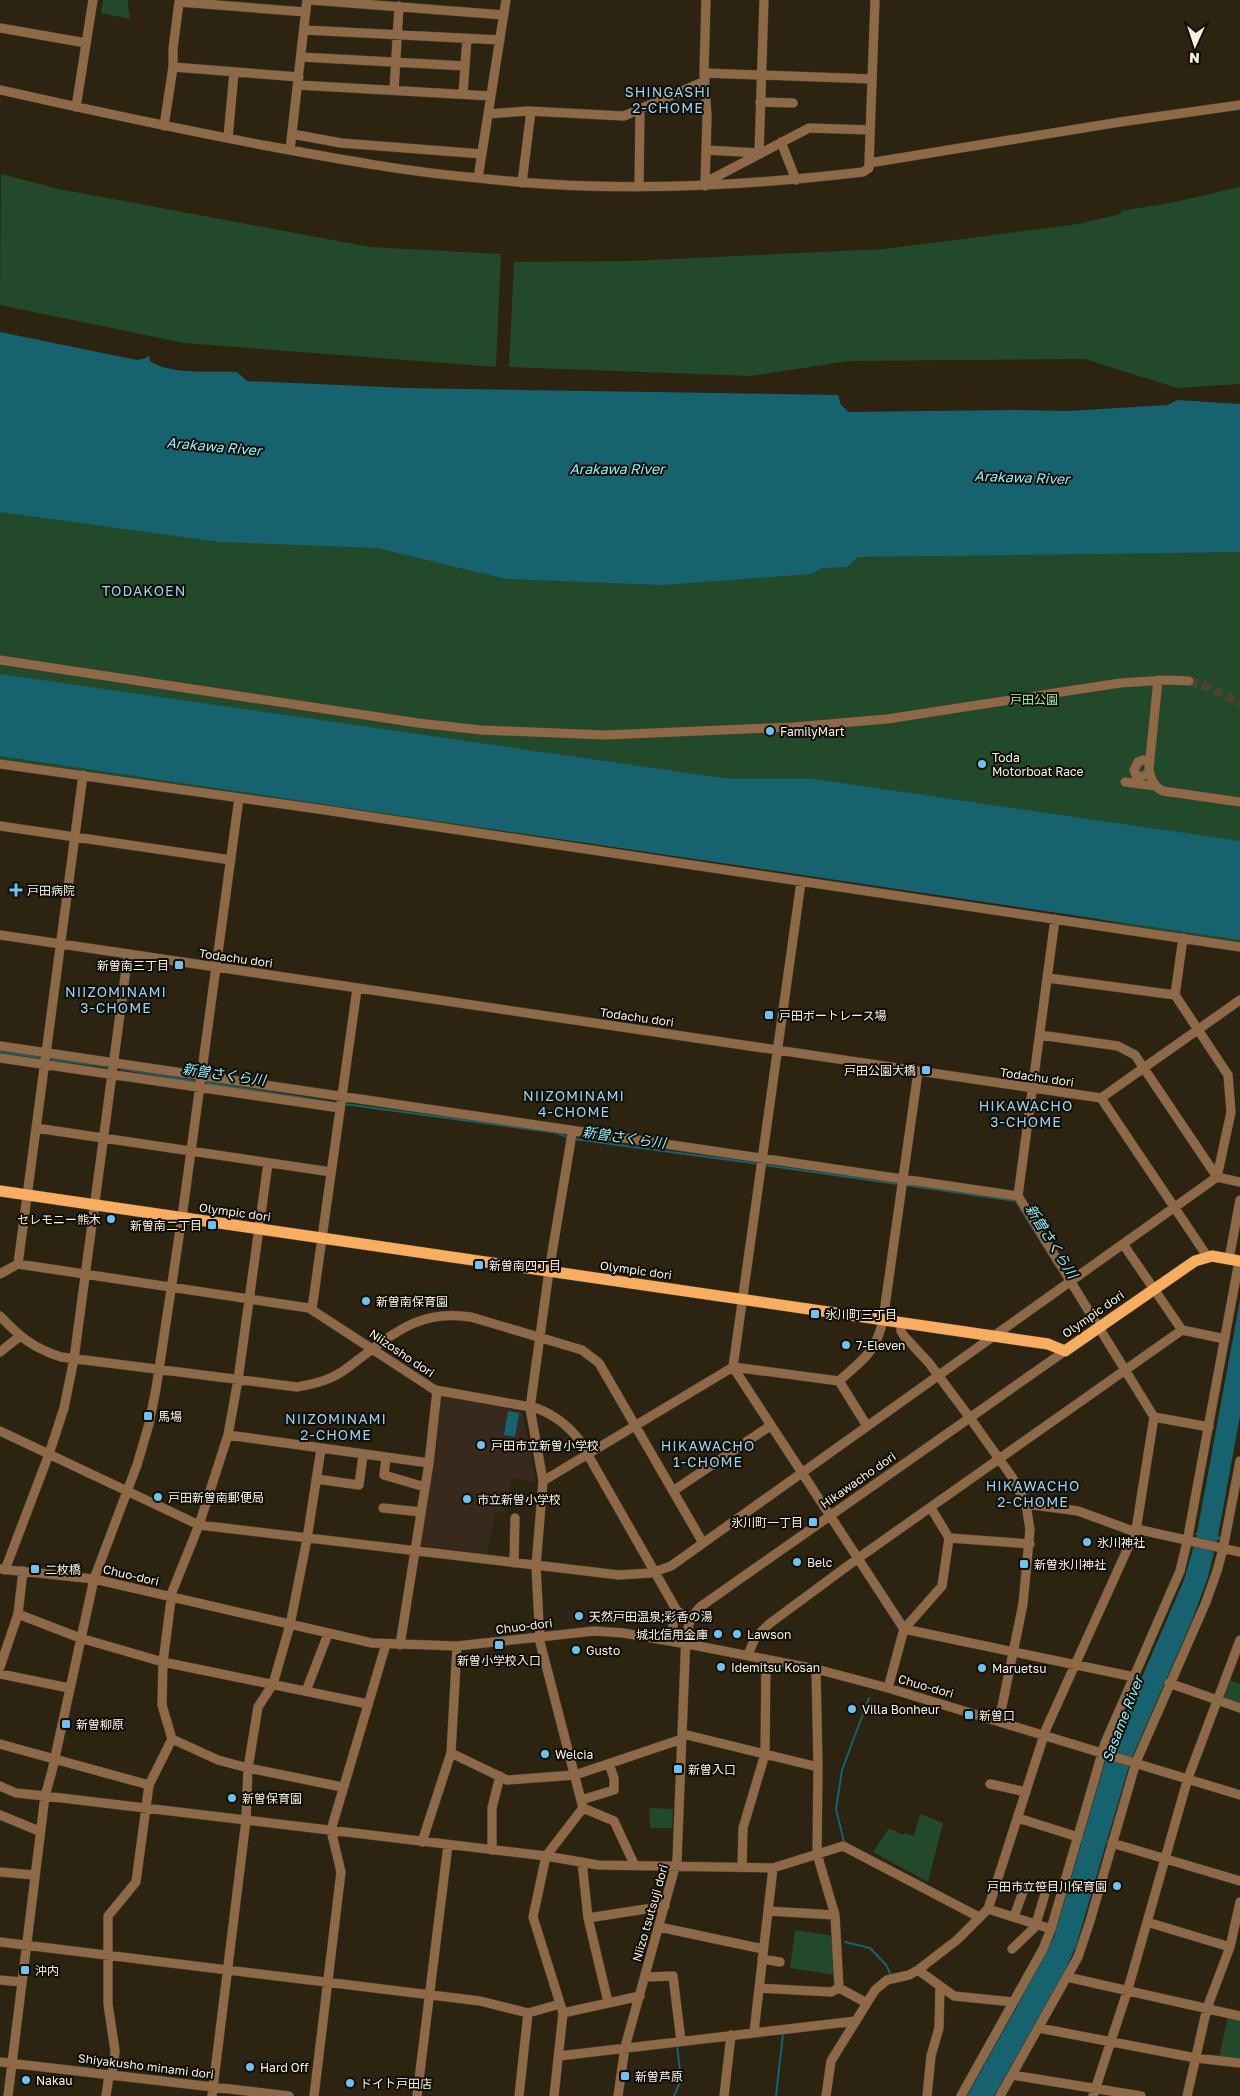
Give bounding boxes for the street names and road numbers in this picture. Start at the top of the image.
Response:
street label: Todachu dori [198,945,274,971]
street label: Todachu dori [599,1004,675,1030]
street label: Todachu dori [999,1064,1075,1090]
street label: Olympic dori [198,1200,272,1224]
street label: Olympic dori [599,1258,673,1282]
street label: Olympic dori [1059,1287,1127,1341]
street label: Niizosho dori [367,1326,437,1380]
street label: Hikawacho dori [817,1448,899,1512]
street label: Chuo-dori [102,1561,160,1589]
street label: Chuo-dori [495,1615,553,1637]
street label: Chuo-dori [897,1671,955,1701]
street label: Niizo tsutsuji dori [629,1863,671,1963]
street label: Shiyakusho minami dori [77,2050,215,2082]

